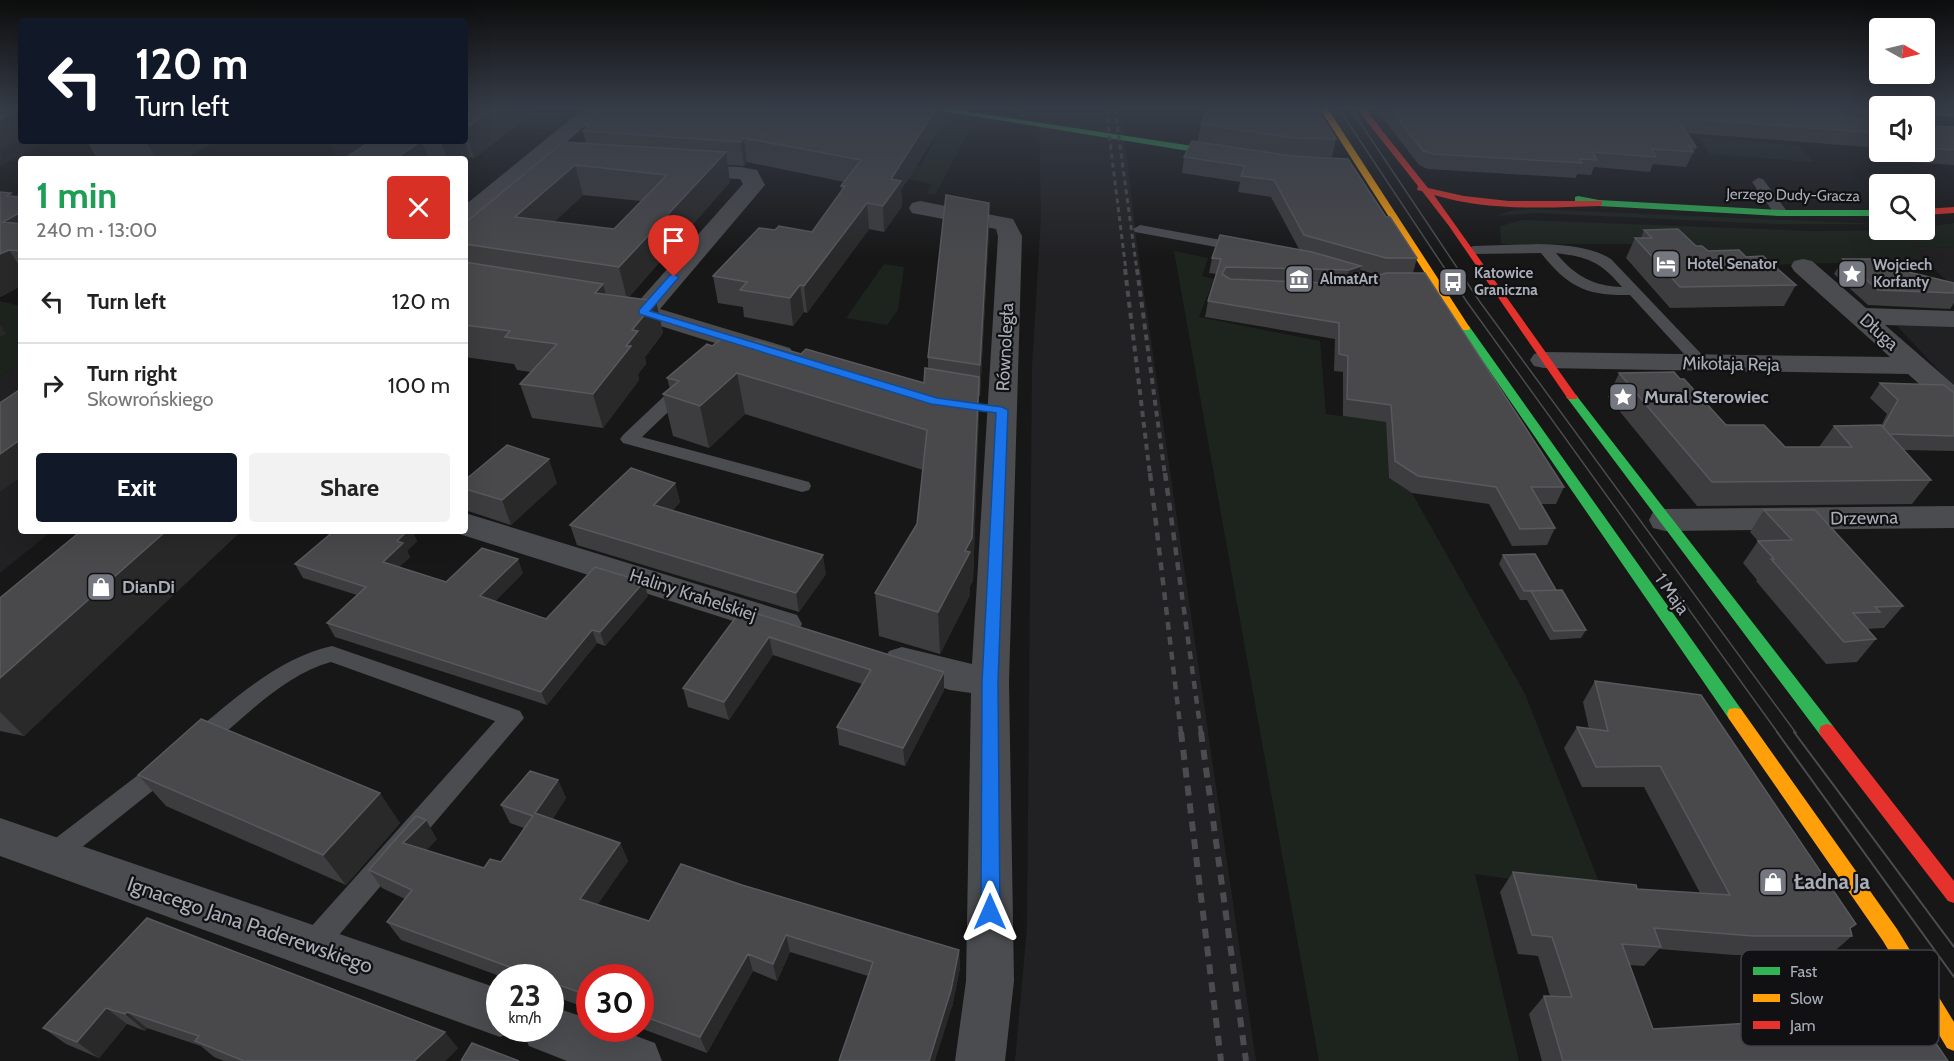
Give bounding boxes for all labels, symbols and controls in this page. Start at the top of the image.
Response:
north arrow [1869,18,1935,84]
map controls [1869,18,1935,240]
text: 120 m [135,38,248,90]
icon: left [36,42,114,120]
text: Turn left [135,90,229,123]
button: sound [1869,96,1935,162]
text: 1 min [36,173,117,217]
button: search [1869,174,1935,240]
button: close [387,176,450,239]
street label: Jerzego Dudy-Gracza [1725,185,1861,205]
pin [648,215,699,277]
text: 240 m · 13:00 [36,218,157,242]
icon: arrive [657,224,690,257]
hotel icon: Hotel Senator [1650,248,1682,280]
place label: Hotel Senator [1687,255,1777,273]
place label: Wojciech Korfanty [1873,256,1932,291]
place icon: Wojciech Korfanty [1836,258,1868,290]
museum icon: AlmatArt [1283,263,1315,295]
place label: Katowice Graniczna [1474,264,1538,299]
bus stop icon: Katowice Graniczna [1437,266,1469,298]
place label: AlmatArt [1320,270,1378,288]
icon: left [36,285,69,318]
text: Turn left [87,288,166,315]
text: 120 m [392,288,450,315]
street label: Równoległa [992,302,1018,392]
street label: Długa [1855,309,1903,355]
street label: Mikołaja Reja [1682,352,1780,376]
text: Turn right [87,360,177,387]
icon: right [36,369,69,402]
text: 100 m [388,372,450,399]
place icon: Mural Sterowiec [1607,381,1639,413]
place label: Mural Sterowiec [1644,386,1769,408]
text: Skowrońskiego [87,387,213,411]
button: Exit [36,453,237,522]
button: Share [249,453,450,522]
street label: Drzewna [1830,506,1898,530]
street label: Haliny Krahelskiej [627,564,759,626]
street label: 1 Maja [1650,569,1694,619]
shop icon: DianDi [85,571,117,603]
place label: DianDi [122,576,175,598]
shop icon: Ładna Ja [1757,866,1789,898]
place label: Ładna Ja [1794,869,1870,894]
street label: Ignacego Jana Paderewskiego [124,871,376,978]
position arrow [958,880,1022,944]
legend [1741,950,1939,1046]
text: Fast [1790,962,1818,981]
speed limit sign: 30 [576,964,654,1042]
text: 23 [509,977,541,1014]
text: Slow [1790,989,1824,1008]
text: km/h [509,1009,541,1027]
text: Jam [1789,1016,1816,1035]

